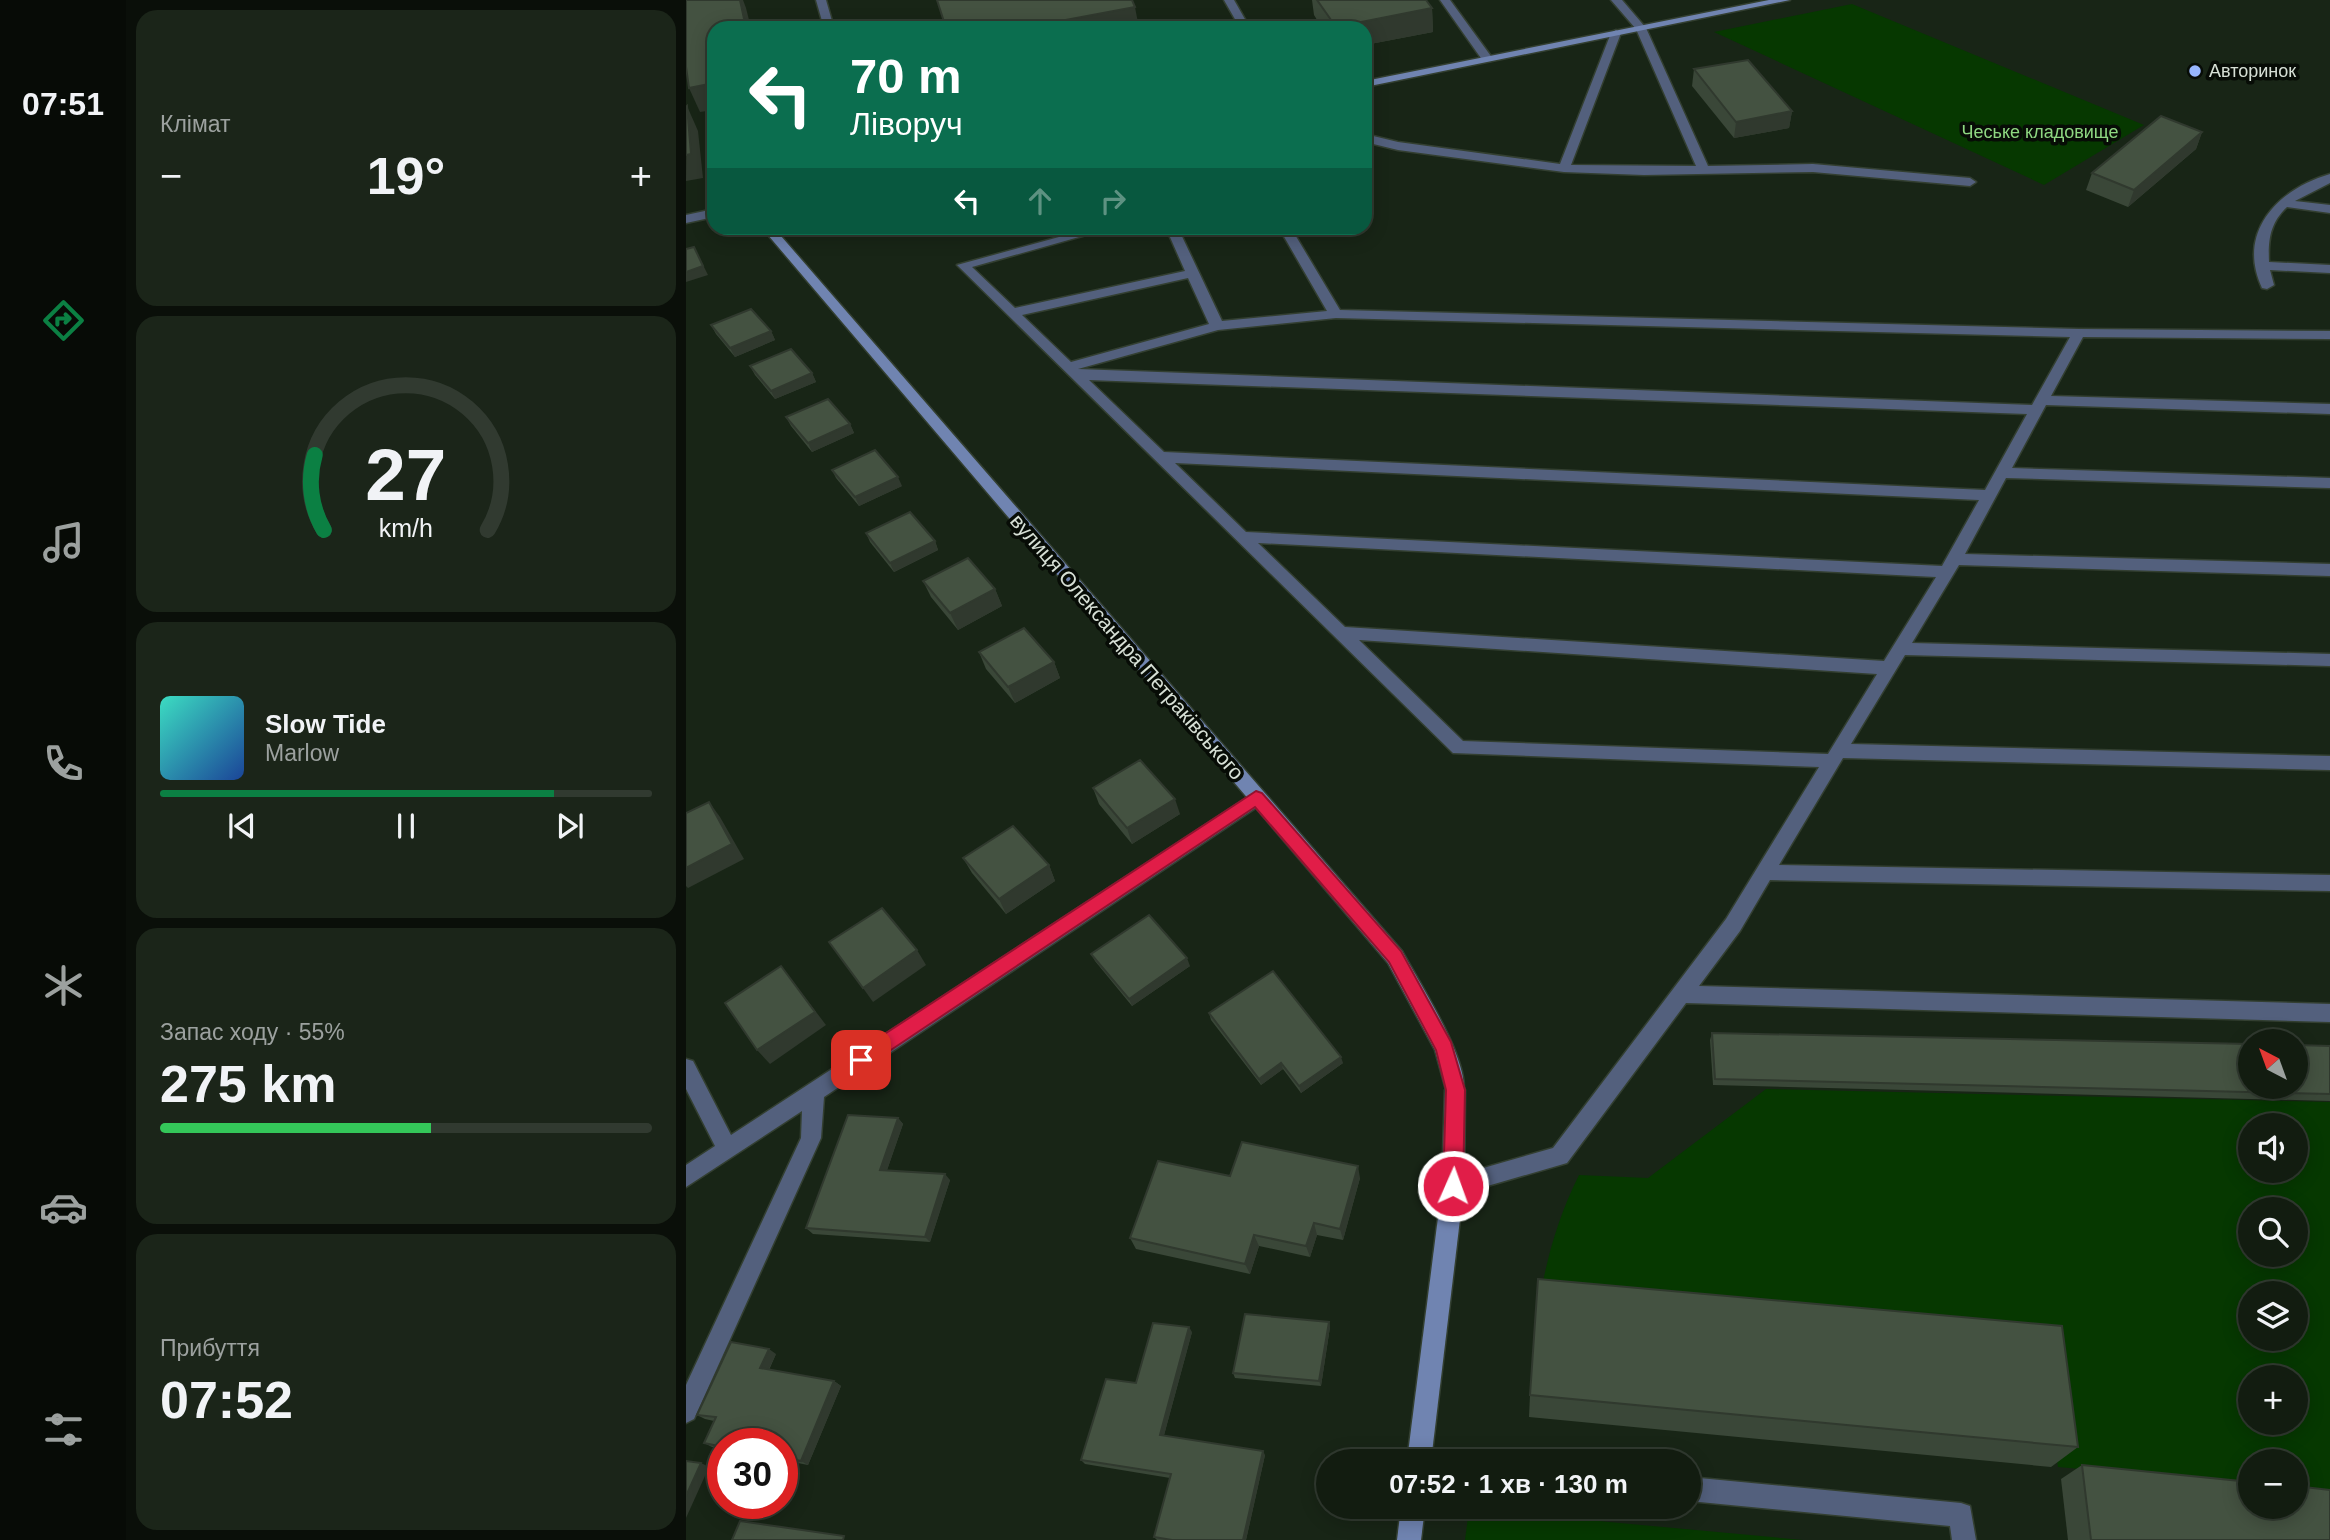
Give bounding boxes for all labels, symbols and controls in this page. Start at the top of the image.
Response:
icon: left [735,49,826,140]
text: 70 m [850,49,962,103]
place label: Авторинок [2209,61,2296,81]
marker: Авторинок [2187,63,2203,79]
text: 07:51 [22,86,104,122]
text: Ліворуч [850,106,963,142]
text: Клімат [160,111,231,137]
park label: Чеське кладовище [1962,122,2118,142]
text: 19° [367,147,445,205]
text: − [160,155,182,197]
text: + [630,155,652,197]
icon: left [948,182,986,220]
icon: ahead [1021,182,1059,220]
icon: right [1094,182,1132,220]
icon: directions [39,296,88,345]
text: 27 [366,434,446,515]
street label: вулиця Олександра Петраківського [1006,509,1249,784]
text: km/h [379,514,433,542]
icon: music [39,518,88,567]
text: Slow Tide [265,709,386,739]
icon: phone [39,739,88,788]
text: Marlow [265,740,339,766]
icon: previous [223,807,261,845]
icon: pause [387,807,425,845]
icon: next [551,807,589,845]
icon: climate [39,961,88,1010]
text: Запас ходу · 55% [160,1019,345,1045]
north arrow [2238,1029,2308,1099]
map controls [2238,1029,2308,1519]
pin [831,1030,891,1090]
icon: arrive [842,1041,880,1079]
text: 275 km [160,1055,336,1113]
button: sound [2238,1113,2308,1183]
position arrow [1416,1149,1490,1223]
icon: car [39,1183,88,1232]
button: search [2238,1197,2308,1267]
button: layers [2238,1281,2308,1351]
text: Прибуття [160,1335,260,1361]
button: + [2238,1365,2308,1435]
text: 07:52 [160,1371,293,1429]
icon: filters [39,1405,88,1454]
speed limit sign: 30 [707,1428,798,1519]
button: − [2238,1449,2308,1519]
text: 07:52 · 1 хв · 130 m [1389,1469,1628,1499]

